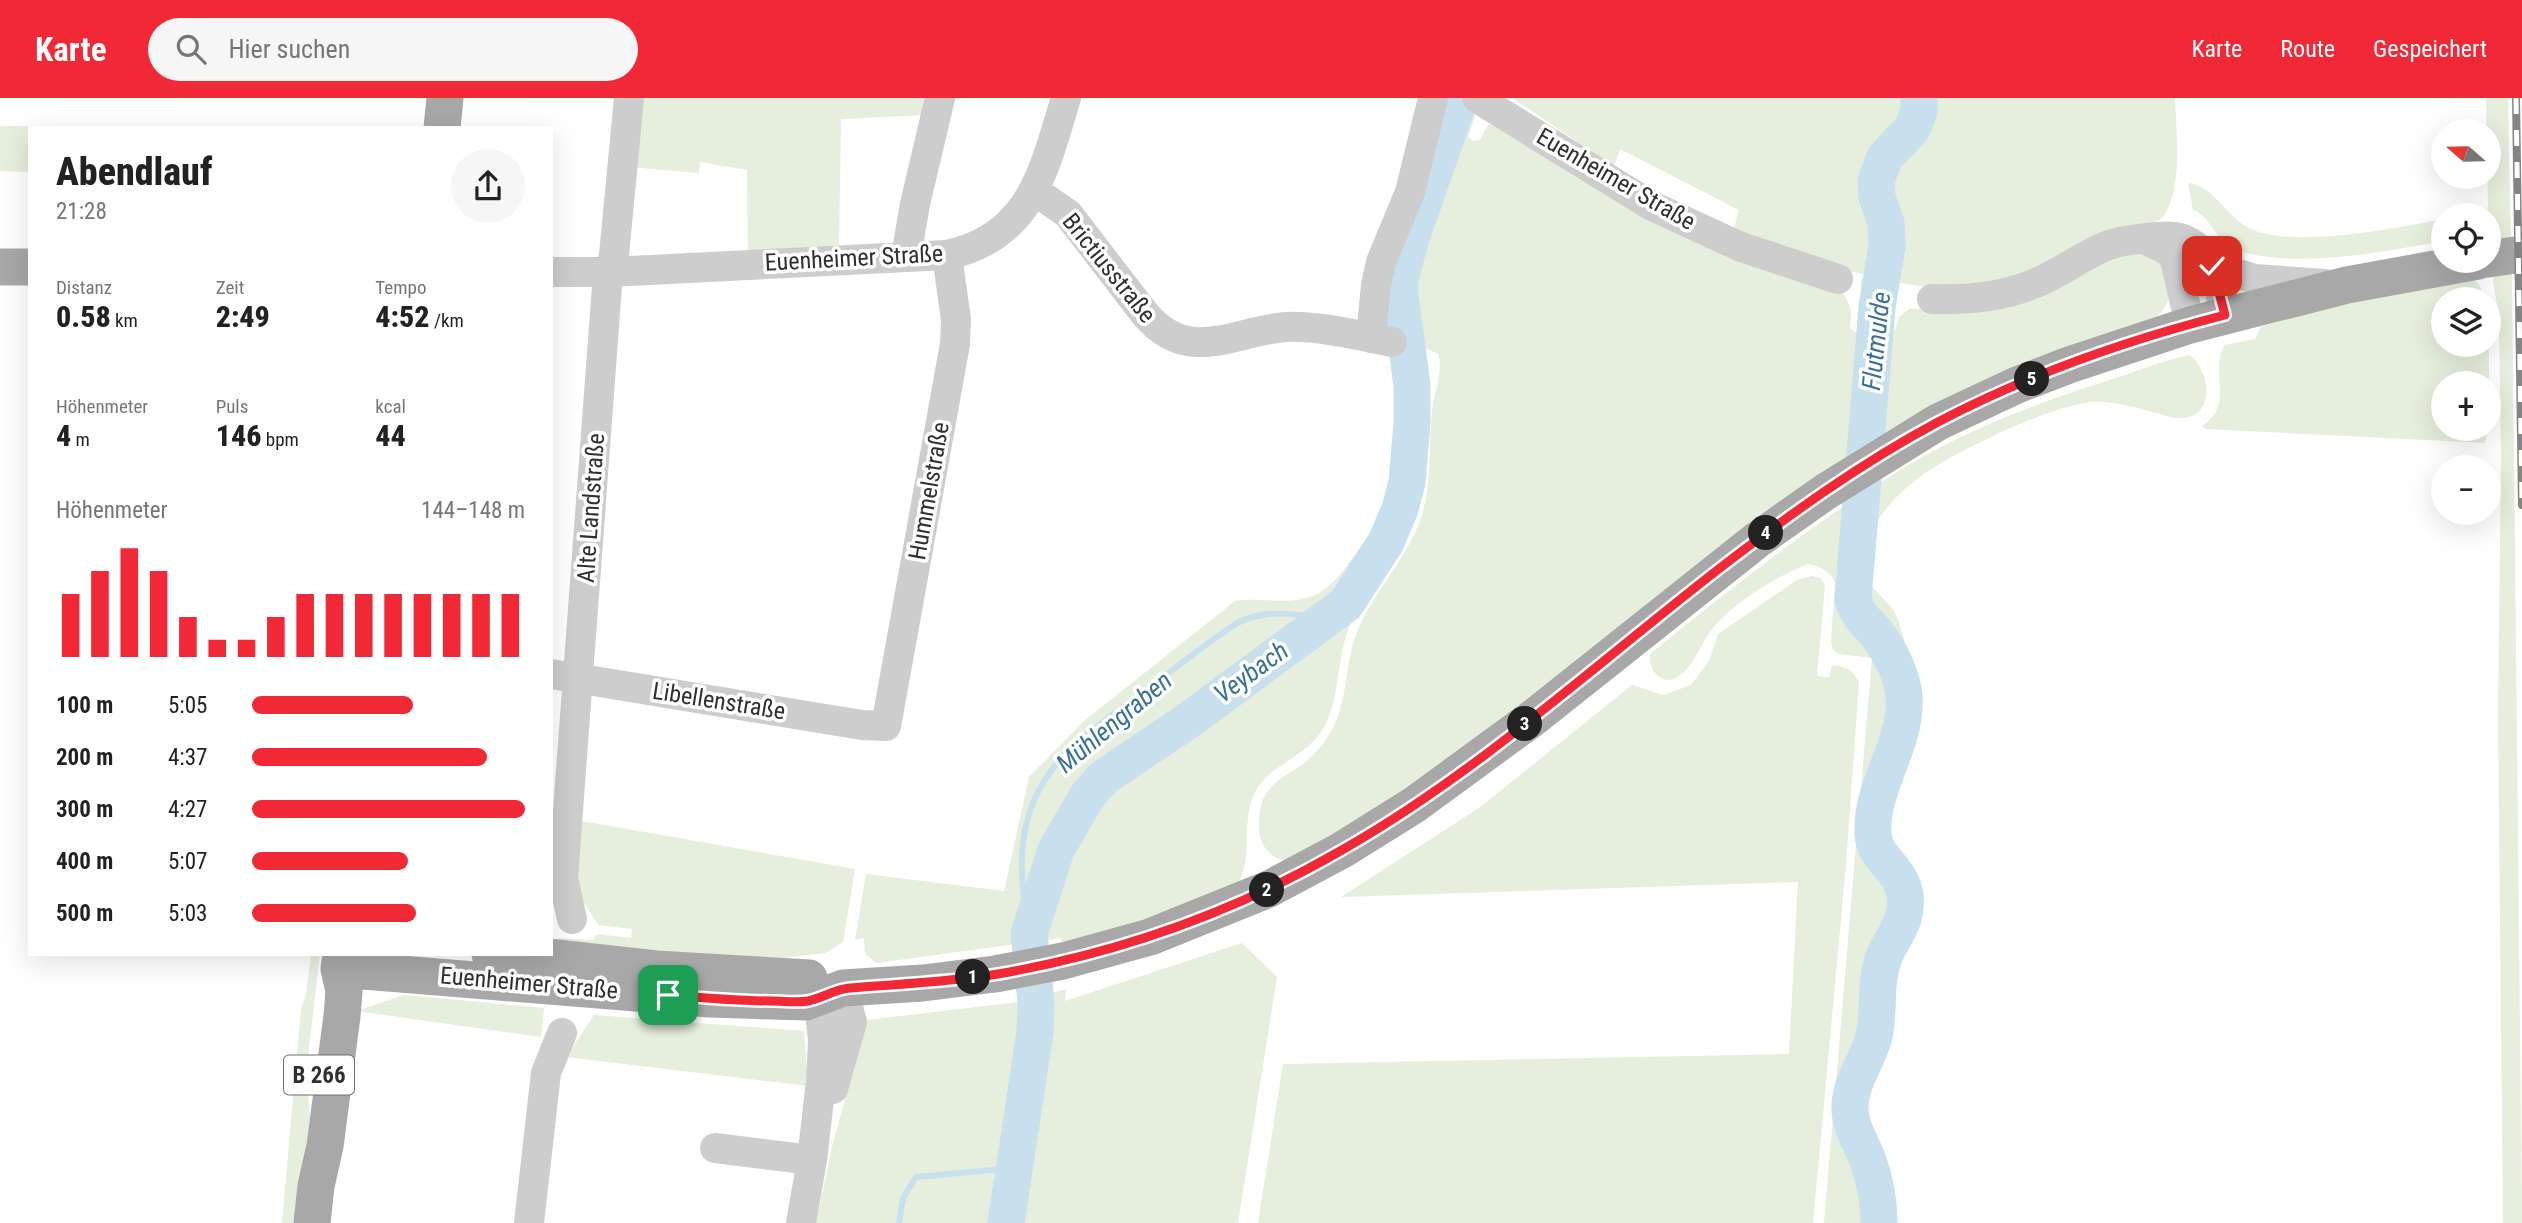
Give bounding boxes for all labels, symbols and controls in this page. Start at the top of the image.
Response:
search box [148,18,638,81]
text: Karte [35,30,106,69]
icon: search [172,30,210,68]
text: Hier suchen [228,34,350,64]
text: Karte [2192,35,2242,63]
text: Route [2280,35,2335,63]
text: Gespeichert [2373,35,2487,63]
north arrow [2431,119,2501,189]
map controls [2431,119,2501,525]
street label: Euenheimer Straße [1532,122,1700,236]
button: share [451,149,525,223]
text: Abendlauf [56,150,212,194]
text: 21:28 [56,198,107,225]
button: locate [2431,203,2501,273]
street label: Brictiusstraße [1056,208,1162,328]
pin [2182,236,2242,296]
street label: Euenheimer Straße [764,239,944,277]
icon: check [2193,247,2231,285]
text: Distanz [56,276,112,299]
text: Zeit [216,276,244,299]
text: Tempo [375,276,426,299]
button: layers [2431,287,2501,357]
water label: Flutmulde [1856,290,1896,392]
text: 0.58 [56,299,111,334]
text: 2:49 [216,299,270,334]
text: 4:52 [375,299,430,334]
text: km [111,309,138,332]
text: /km [430,309,464,332]
pin: 5 [2014,362,2050,396]
text: 5 [2027,367,2036,390]
button: + [2431,371,2501,441]
text: Höhenmeter [56,395,148,418]
text: Puls [216,395,248,418]
text: kcal [375,395,406,418]
text: 4 [56,418,71,453]
text: 146 [216,418,261,453]
text: 44 [375,418,406,453]
street label: Hummelstraße [903,420,955,562]
text: m [71,428,90,451]
text: bpm [261,428,299,451]
street label: Alte Landstraße [572,432,610,584]
button: − [2431,455,2501,525]
text: Höhenmeter [56,497,168,524]
text: 144–148 m [421,497,525,524]
pin: 4 [1748,516,1784,550]
text: 4 [1761,521,1770,544]
water label: Veybach [1208,635,1294,709]
water label: Mühlengraben [1050,665,1178,779]
street label: Libellenstraße [651,677,787,725]
text: 100 m [56,692,113,719]
text: 5:05 [168,692,207,719]
pin: 3 [1508,706,1542,742]
text: 3 [1520,712,1529,735]
text: 200 m [56,744,113,771]
text: 4:37 [168,744,207,771]
text: 300 m [56,796,113,823]
text: 4:27 [168,796,207,823]
text: 400 m [56,848,113,875]
text: 5:07 [168,848,207,875]
pin: 2 [1250,872,1284,908]
text: 2 [1262,878,1271,901]
text: 500 m [56,900,113,927]
text: 5:03 [168,900,207,927]
pin: 1 [956,960,990,994]
street label: Euenheimer Straße [439,961,619,1005]
pin [638,965,698,1025]
text: 1 [968,965,977,988]
icon: arrive [649,976,687,1014]
road number: B 266 [284,1056,354,1094]

